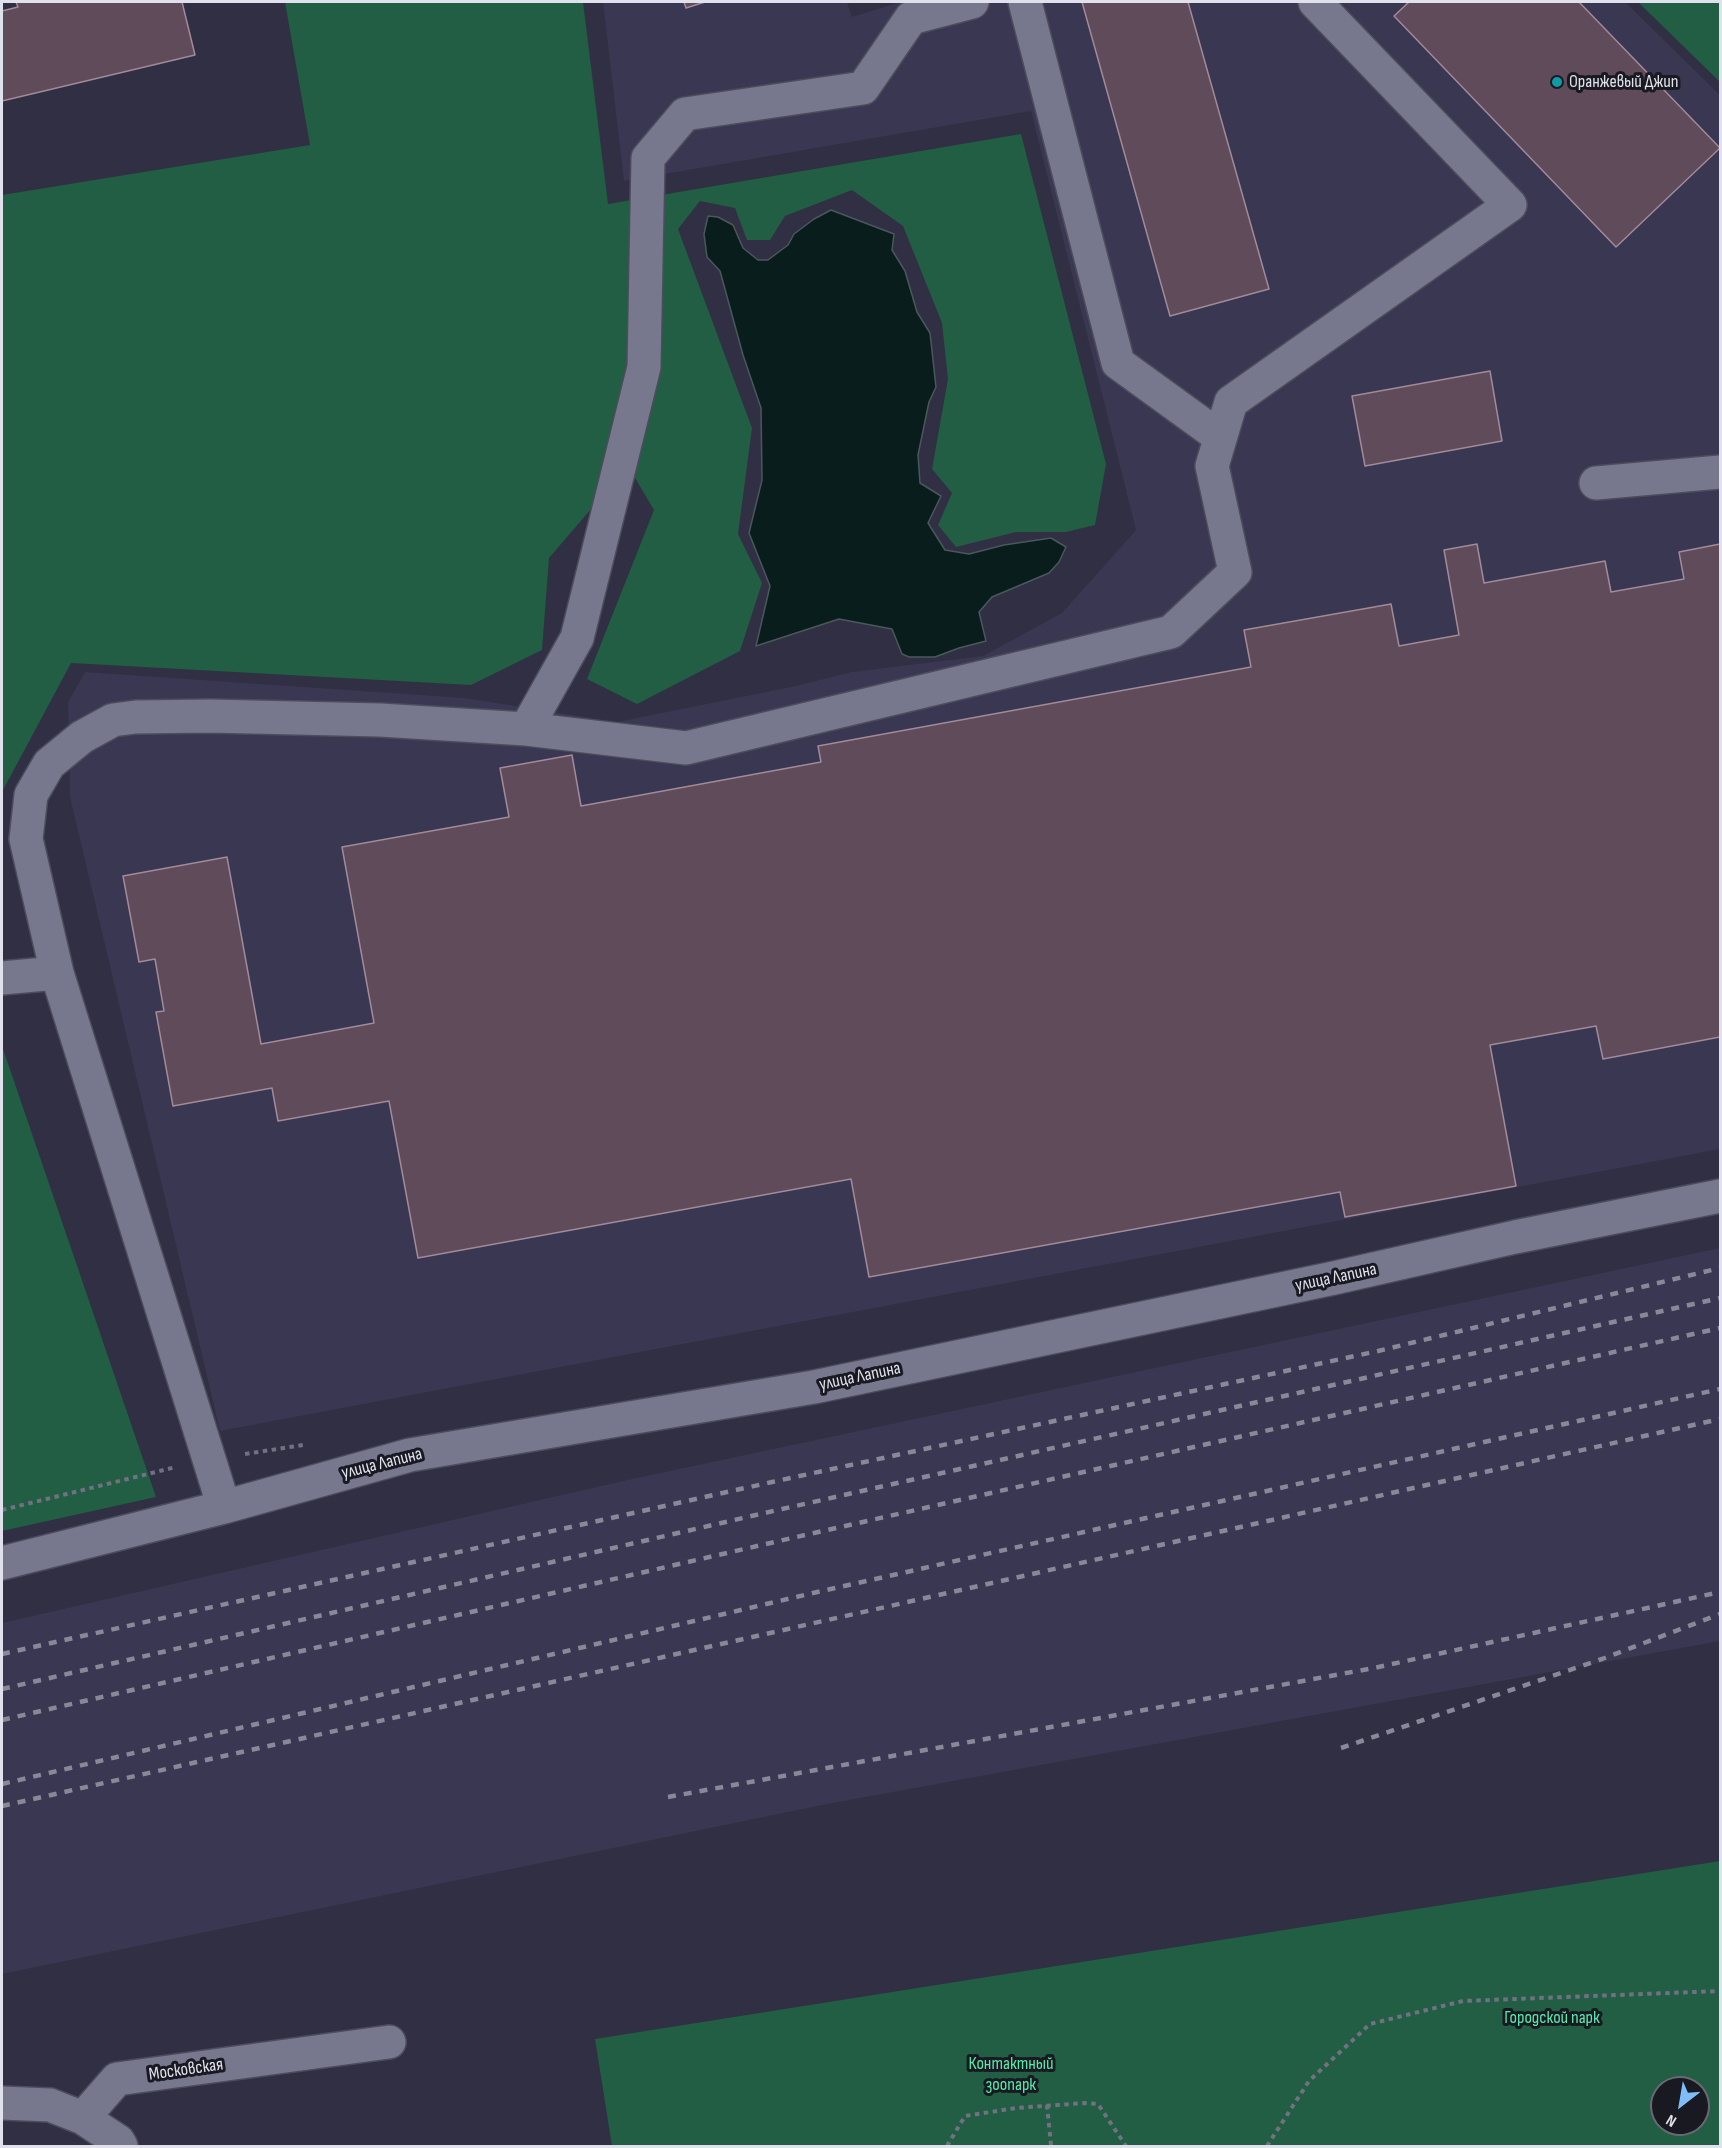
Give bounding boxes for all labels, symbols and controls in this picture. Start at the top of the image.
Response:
place label: Оранжевый Джип [1569,71,1679,93]
marker: Оранжевый Джип [1550,75,1564,89]
street label: улица Лапина [1293,1259,1379,1297]
street label: улица Лапина [817,1358,903,1396]
street label: улица Лапина [339,1444,425,1484]
park label: Городской парк [1504,2007,1600,2029]
park label: Контактный зоопарк [968,2053,1054,2096]
street label: Московская [147,2054,225,2086]
north arrow [1650,2076,1710,2136]
text: N [1663,2110,1680,2130]

